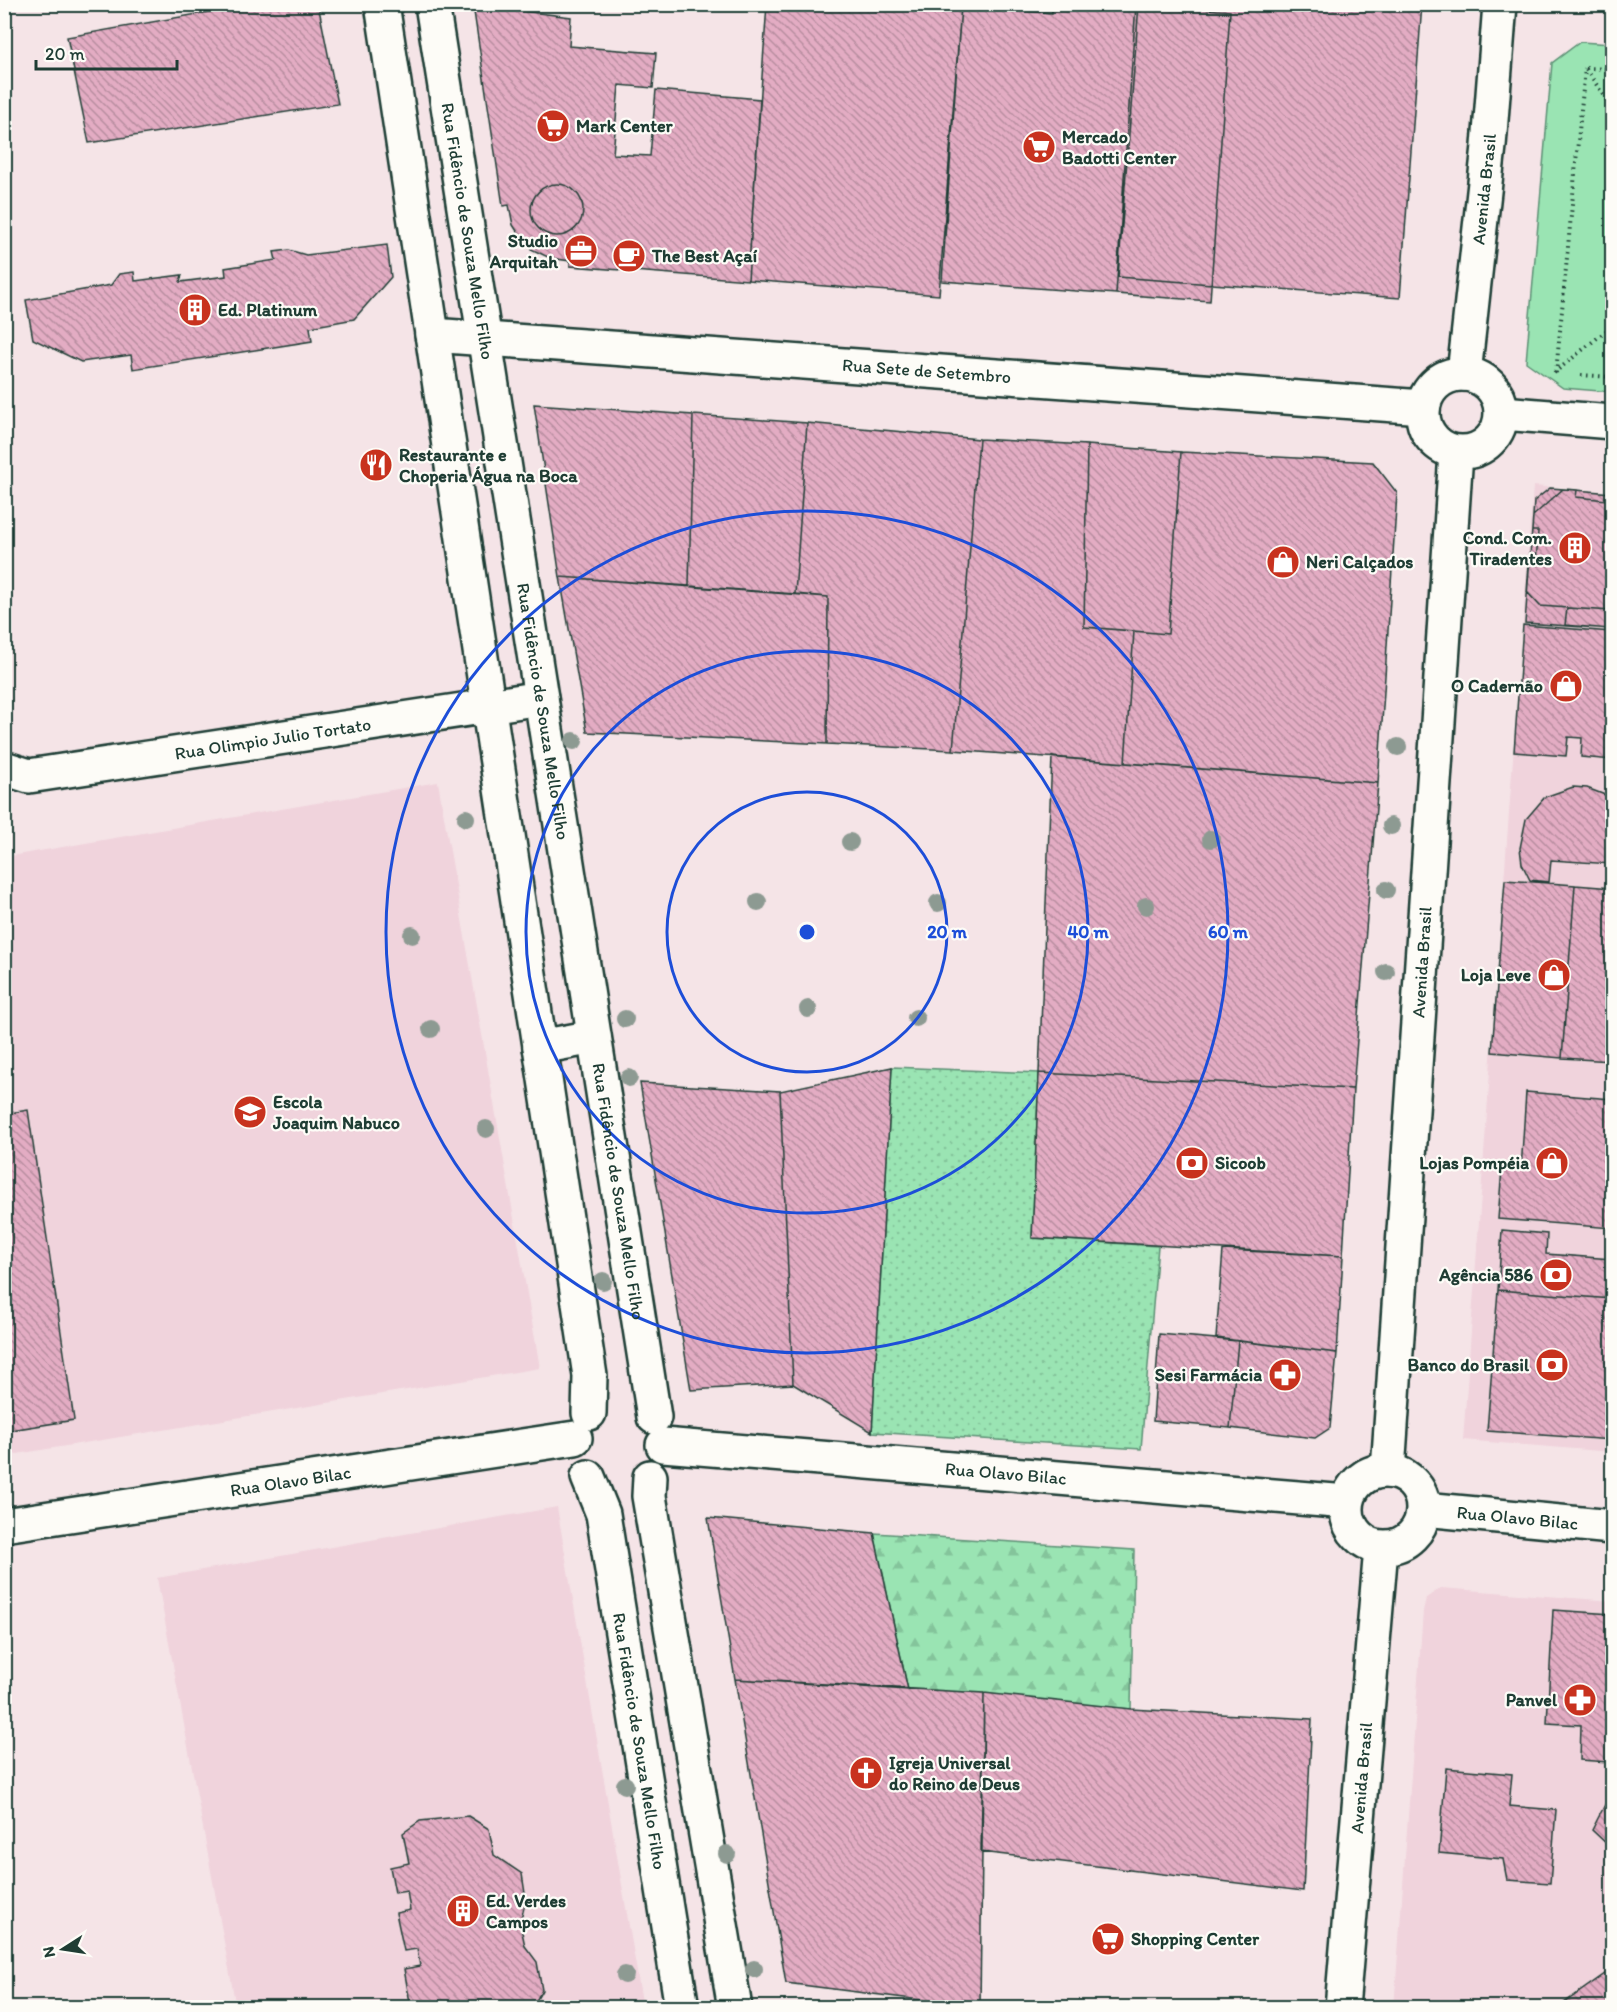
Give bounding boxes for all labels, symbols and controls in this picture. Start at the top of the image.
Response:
scale bar [36,33,177,71]
text: 20 m [45,43,85,65]
street label: Rua Fidêncio de Souza Mello Filho [437,101,499,361]
supermarket icon: Mark Center [535,108,571,144]
place label: Mark Center [576,115,674,137]
place label: Mercado Badotti Center [1062,126,1177,169]
supermarket icon: Mercado Badotti Center [1021,129,1057,165]
street label: Avenida Brasil [1467,133,1501,246]
place label: Studio Arquitah [489,230,558,273]
office icon: Studio Arquitah [563,233,599,269]
cafe icon: The Best Açaí [611,238,647,274]
place label: The Best Açaí [651,245,757,267]
building icon: Ed. Platinum [177,292,213,328]
place label: Ed. Platinum [218,299,318,321]
street label: Rua Sete de Setembro [841,354,1012,388]
place label: Restaurante e Choperia Água na Boca [399,444,578,487]
restaurant icon: Restaurante e Choperia Água na Boca [358,447,394,483]
place label: Cond. Com. Tiradentes [1463,527,1552,570]
building icon: Cond. Com. Tiradentes [1557,530,1593,566]
shop icon: Neri Calçados [1265,544,1301,580]
place label: Neri Calçados [1306,551,1413,573]
street label: Rua Fidêncio de Souza Mello Filho [512,581,574,841]
shop icon: O Cadernão [1548,668,1584,704]
place label: O Cadernão [1451,675,1543,697]
street label: Rua Olimpio Julio Tortato [173,713,373,765]
street label: Avenida Brasil [1407,906,1437,1019]
text: 20 m [927,921,968,943]
text: 40 m [1067,921,1109,943]
text: 60 m [1208,921,1249,943]
centre of rings [797,922,817,942]
shop icon: Loja Leve [1536,957,1572,993]
place label: Loja Leve [1461,964,1531,986]
street label: Rua Fidêncio de Souza Mello Filho [588,1061,650,1321]
place label: Escola Joaquim Nabuco [272,1091,400,1134]
school or university icon: Escola Joaquim Nabuco [232,1094,268,1130]
bank icon: Sicoob [1174,1145,1210,1181]
shop icon: Lojas Pompéia [1534,1145,1570,1181]
place label: Sicoob [1215,1152,1266,1174]
place label: Lojas Pompéia [1419,1152,1529,1174]
bank icon: Agência 586 [1538,1257,1574,1293]
place label: Agência 586 [1438,1264,1533,1286]
bank icon: Banco do Brasil [1534,1347,1570,1383]
place label: Banco do Brasil [1408,1354,1530,1376]
pharmacy icon: Sesi Farmácia [1267,1357,1303,1393]
place label: Sesi Farmácia [1155,1364,1262,1386]
street label: Rua Olavo Bilac [944,1458,1068,1490]
street label: Rua Olavo Bilac [229,1461,353,1501]
street label: Rua Olavo Bilac [1456,1501,1579,1535]
street label: Rua Fidêncio de Souza Mello Filho [608,1611,671,1871]
pharmacy icon: Panvel [1562,1682,1598,1718]
place label: Panvel [1506,1689,1558,1711]
street label: Avenida Brasil [1346,1721,1377,1834]
place label: Igreja Universal do Reino de Deus [889,1752,1020,1795]
church icon: Igreja Universal do Reino de Deus [848,1755,884,1791]
place label: Ed. Verdes Campos [486,1890,566,1933]
building icon: Ed. Verdes Campos [445,1893,481,1929]
north arrow [33,1919,93,1979]
supermarket icon: Shopping Center [1090,1921,1126,1957]
place label: Shopping Center [1131,1928,1260,1950]
text: N [38,1945,59,1959]

